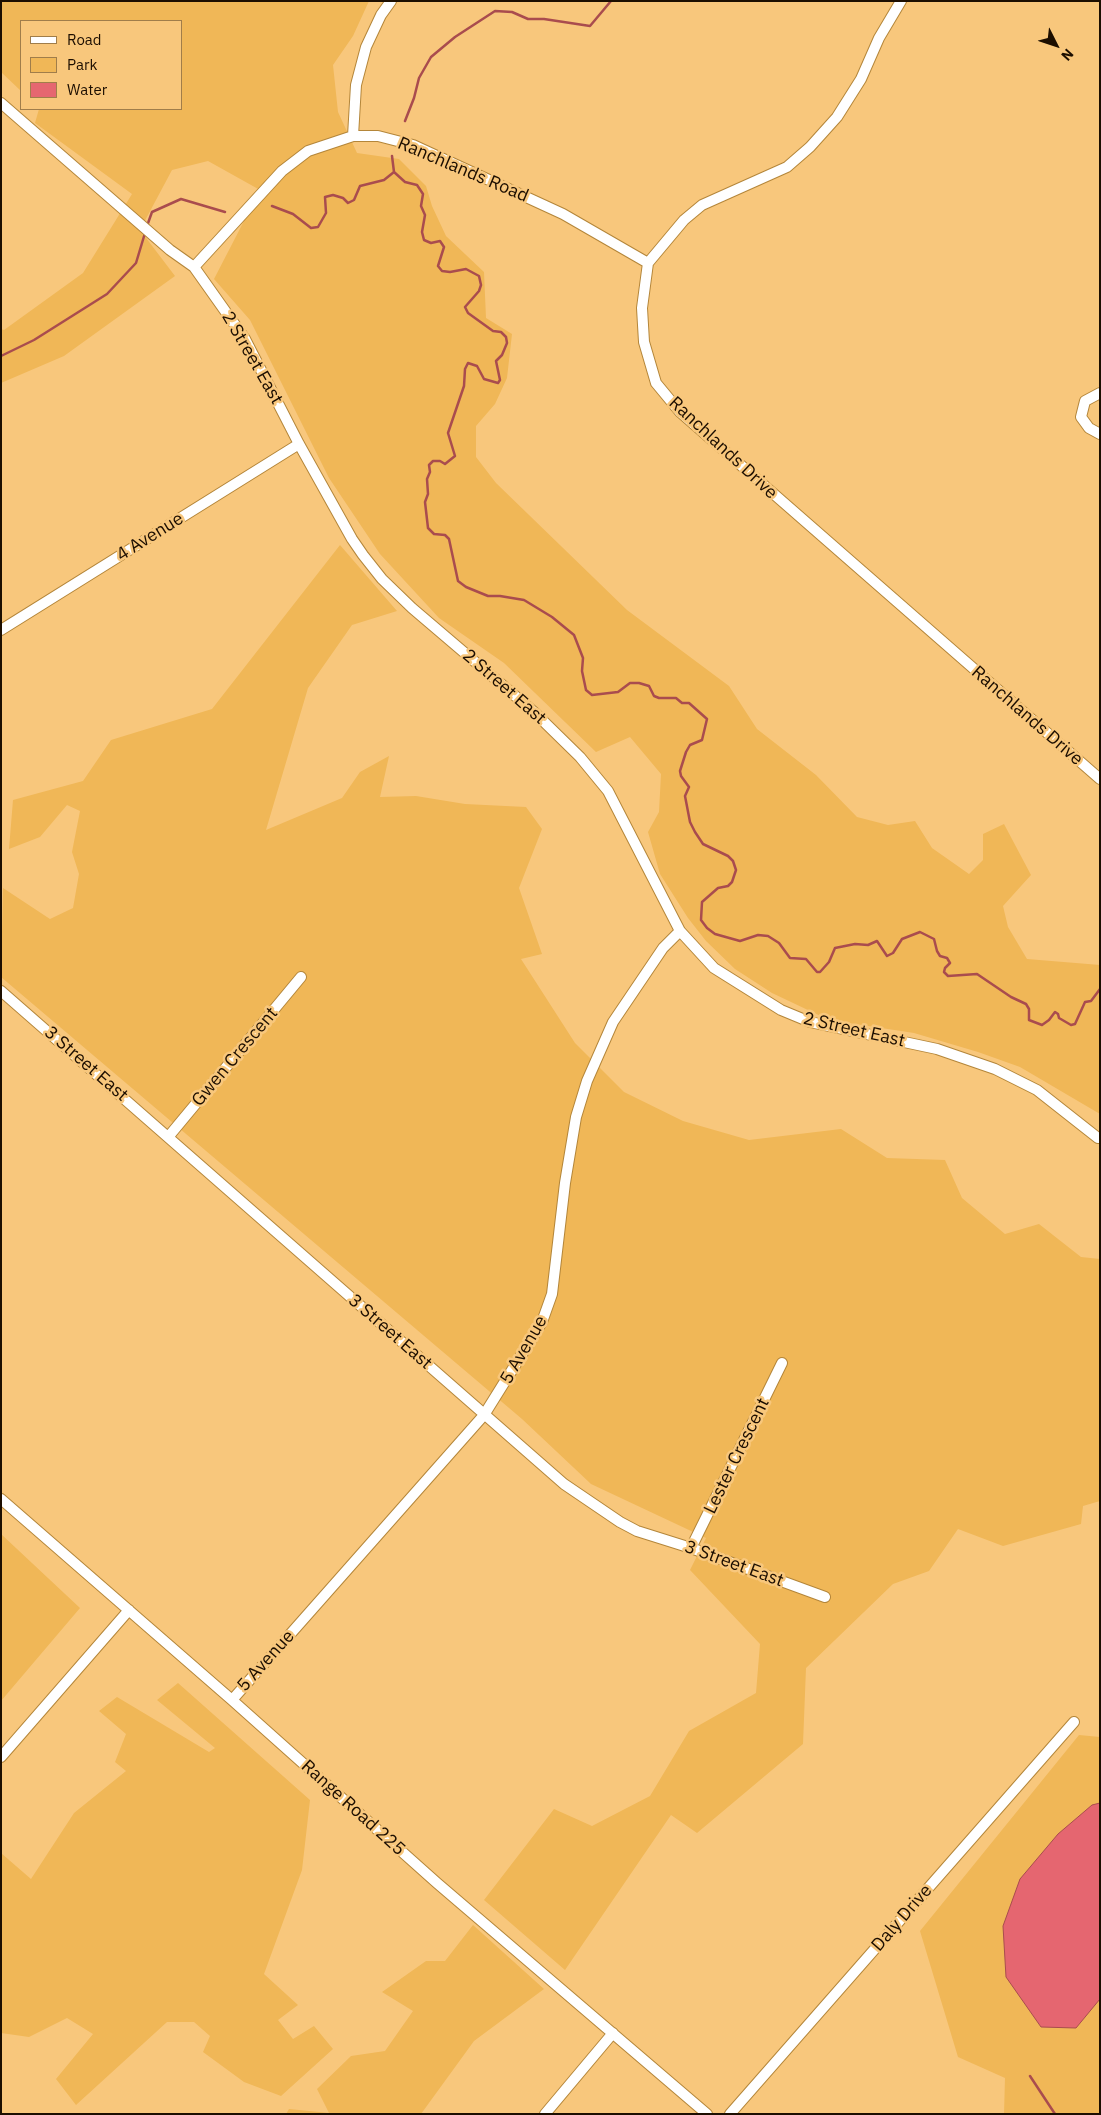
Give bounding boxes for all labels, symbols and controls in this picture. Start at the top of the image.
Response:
legend [20,20,182,110]
north arrow [1031,20,1081,70]
text: Road [67,30,102,49]
text: N [1057,45,1077,65]
text: Park [67,55,97,74]
text: Water [67,80,107,99]
street label: Ranchlands Road [394,133,532,207]
street label: 2 Street East [217,308,287,408]
street label: Ranchlands Drive [664,392,782,504]
street label: 4 Avenue [112,508,188,566]
street label: 2 Street East [458,645,550,729]
street label: Ranchlands Drive [967,662,1087,770]
street label: Gwen Crescent [187,1003,283,1111]
street label: 2 Street East [801,1008,907,1052]
street label: 3 Street East [40,1022,132,1106]
street label: 3 Street East [344,1290,436,1374]
street label: 5 Avenue [496,1312,552,1388]
street label: Lester Crescent [700,1395,774,1517]
street label: 3 Street East [682,1536,786,1592]
street label: 5 Avenue [233,1626,299,1696]
street label: Range Road 225 [296,1756,410,1860]
street label: Daly Drive [867,1880,937,1956]

